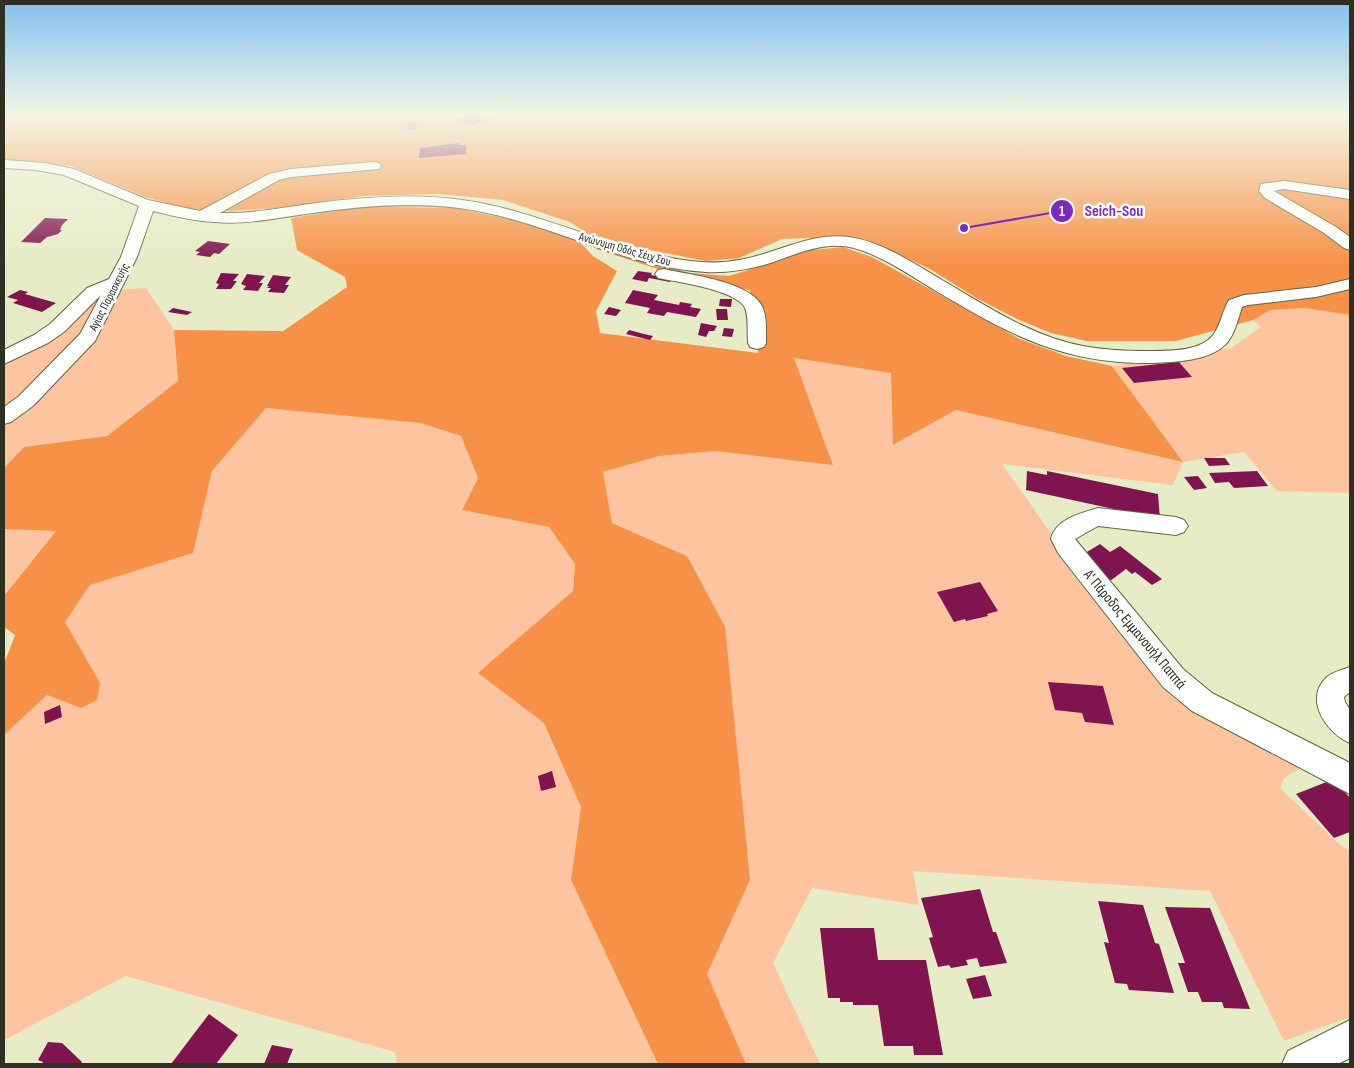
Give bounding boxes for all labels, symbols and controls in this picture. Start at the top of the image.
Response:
callout: Seich-Sou [1050,195,1153,226]
text: 1 [1059,202,1065,221]
text: Seich-Sou [1085,202,1143,221]
street label: Ανώνυμη Οδός Σέιχ Σου [576,229,673,270]
street label: Αγίας Παρασκευής [85,261,133,335]
street label: Α' Πάροδος Εμμανουήλ Παππά [1078,565,1191,693]

